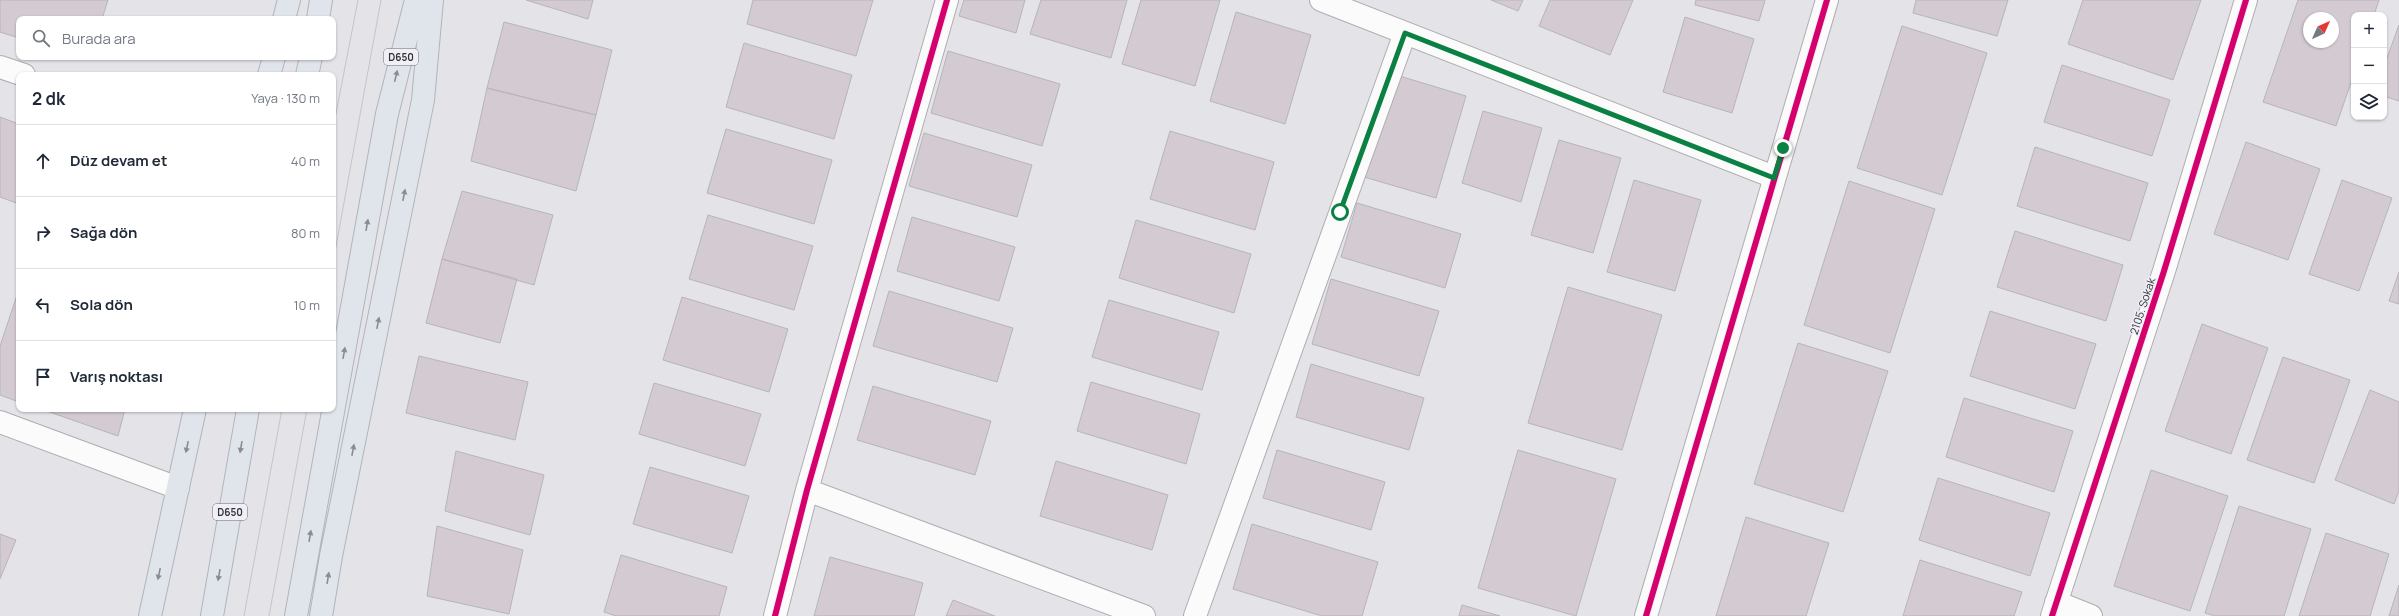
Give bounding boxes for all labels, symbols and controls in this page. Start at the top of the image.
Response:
north arrow [2303,12,2339,48]
map controls [2351,12,2387,120]
button: + [2351,12,2387,48]
search box [16,16,336,60]
icon: search [30,27,52,49]
text: Burada ara [62,28,136,49]
button: − [2351,48,2387,84]
road number: D650 [384,49,418,65]
one-way arrow [394,70,400,82]
button: layers [2351,84,2387,120]
text: 2 dk [32,87,65,110]
text: Yaya · 130 m [251,89,320,107]
route end [1774,139,1792,157]
icon: ahead [32,150,54,172]
text: Düz devam et [70,150,167,171]
text: 40 m [291,152,320,170]
one-way arrow [402,189,408,201]
route start [1331,203,1349,221]
one-way arrow [364,219,370,231]
icon: right [32,222,54,244]
text: Sağa dön [70,222,137,243]
text: 80 m [291,224,320,242]
street label: 2105. Sokak [2126,275,2158,336]
icon: left [32,294,54,316]
text: Sola dön [70,294,133,315]
text: 10 m [293,296,320,314]
one-way arrow [376,316,382,329]
one-way arrow [341,347,347,359]
icon: arrive [32,366,54,388]
text: Varış noktası [70,366,163,387]
one-way arrow [183,441,189,453]
one-way arrow [238,441,244,454]
one-way arrow [350,444,356,456]
road number: D650 [213,504,247,520]
one-way arrow [308,530,314,542]
one-way arrow [156,568,162,580]
one-way arrow [215,569,221,582]
one-way arrow [325,571,331,584]

